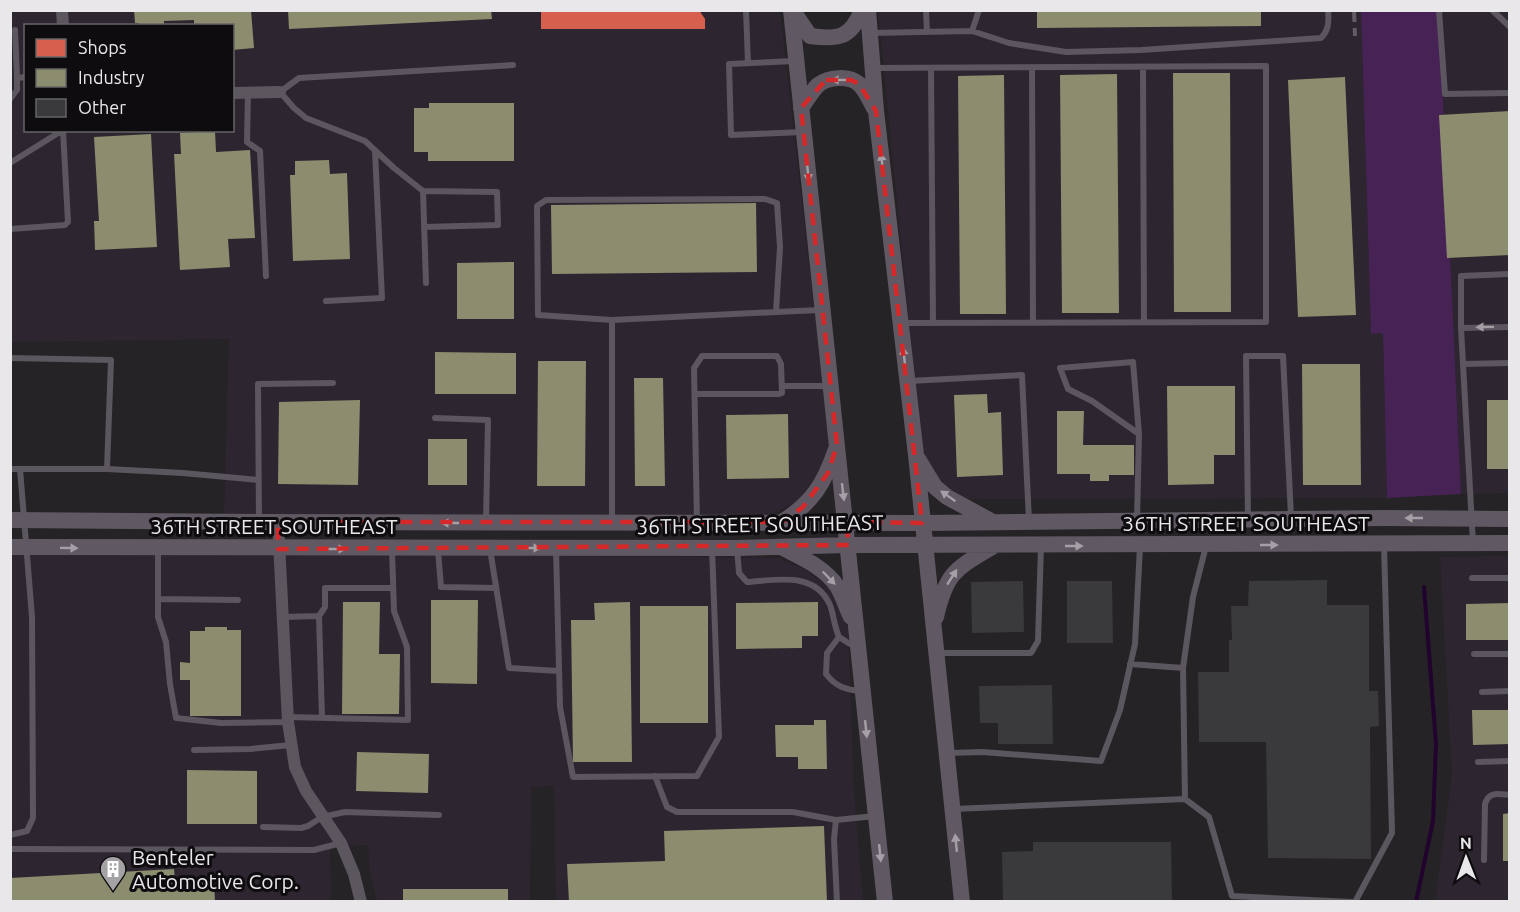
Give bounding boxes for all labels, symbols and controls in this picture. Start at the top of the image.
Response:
legend [24,24,234,132]
text: Shops [78,37,127,57]
text: Industry [78,67,145,87]
one-way arrow [831,75,850,84]
text: Other [78,97,126,117]
one-way arrow [877,152,887,171]
one-way arrow [803,164,813,183]
one-way arrow [1476,322,1495,332]
one-way arrow [899,346,909,365]
one-way arrow [838,483,847,502]
one-way arrow [940,490,956,502]
street label: 36TH STREET SOUTHEAST [636,510,884,538]
street label: 36TH STREET SOUTHEAST [1122,511,1370,535]
one-way arrow [1404,513,1423,523]
street label: 36TH STREET SOUTHEAST [150,514,398,538]
one-way arrow [441,518,460,528]
one-way arrow [1259,540,1278,550]
one-way arrow [1064,541,1083,551]
one-way arrow [59,543,78,553]
one-way arrow [522,543,541,553]
one-way arrow [327,544,346,553]
one-way arrow [946,569,958,585]
one-way arrow [821,570,835,584]
one-way arrow [861,719,871,738]
north arrow [1436,828,1496,888]
one-way arrow [951,834,961,853]
text: N [1460,834,1472,852]
one-way arrow [875,844,884,863]
place label: Benteler Automotive Corp. [132,845,299,893]
building icon: Benteler Automotive Corp. [98,854,128,892]

